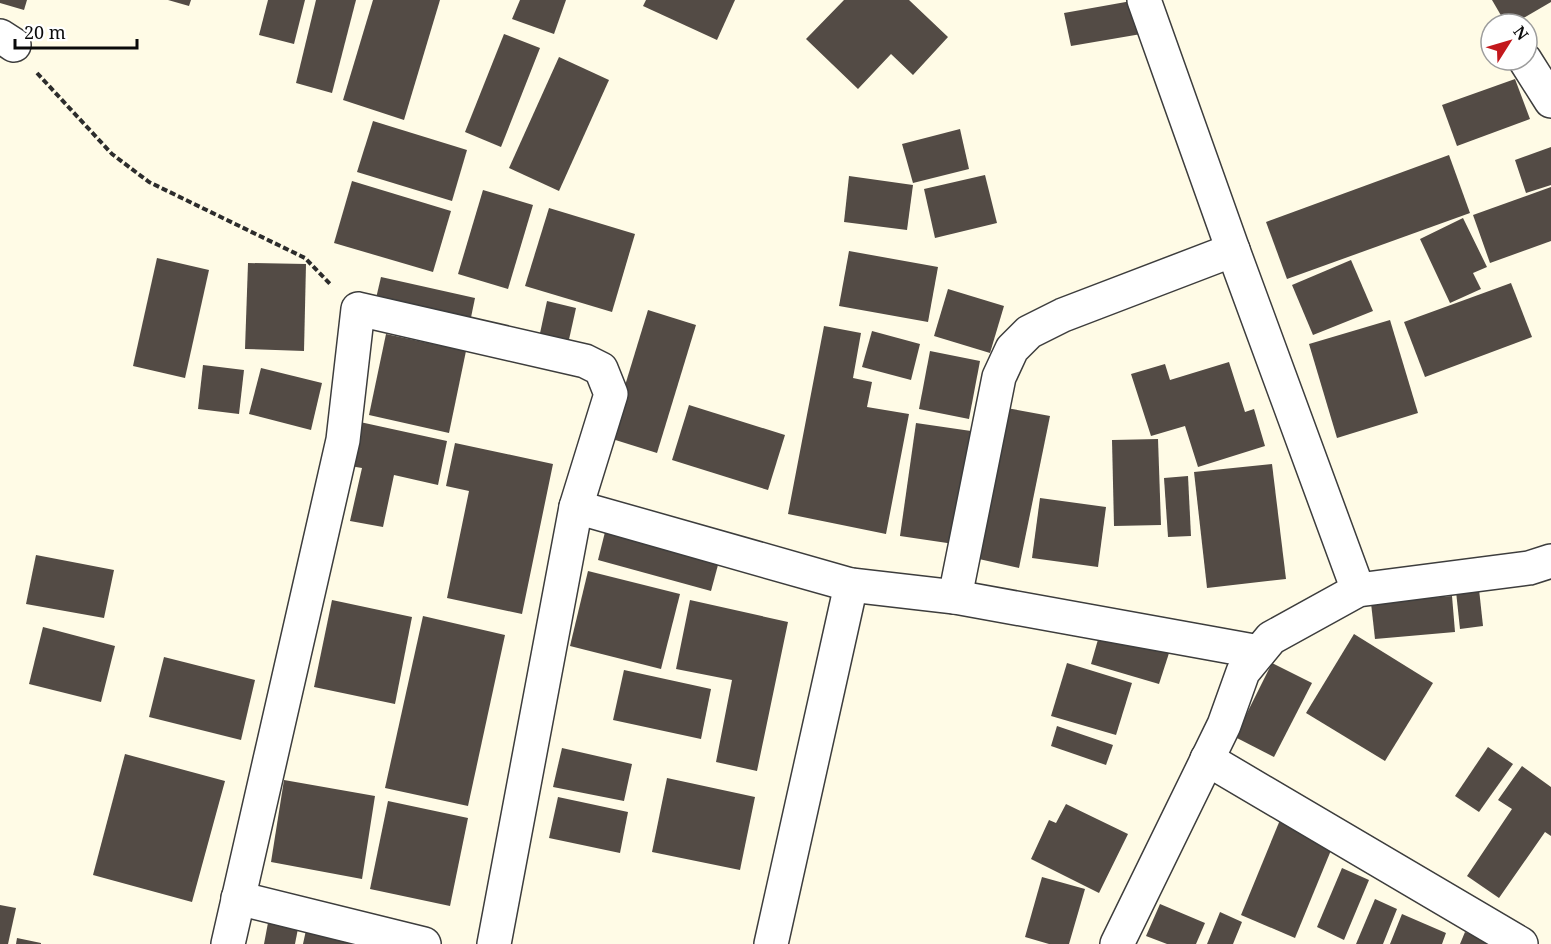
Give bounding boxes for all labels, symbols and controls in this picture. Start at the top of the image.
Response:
scale bar [15,12,136,50]
north arrow [1479,12,1539,72]
text: 20 m [24,20,66,44]
text: N [1508,21,1534,45]

